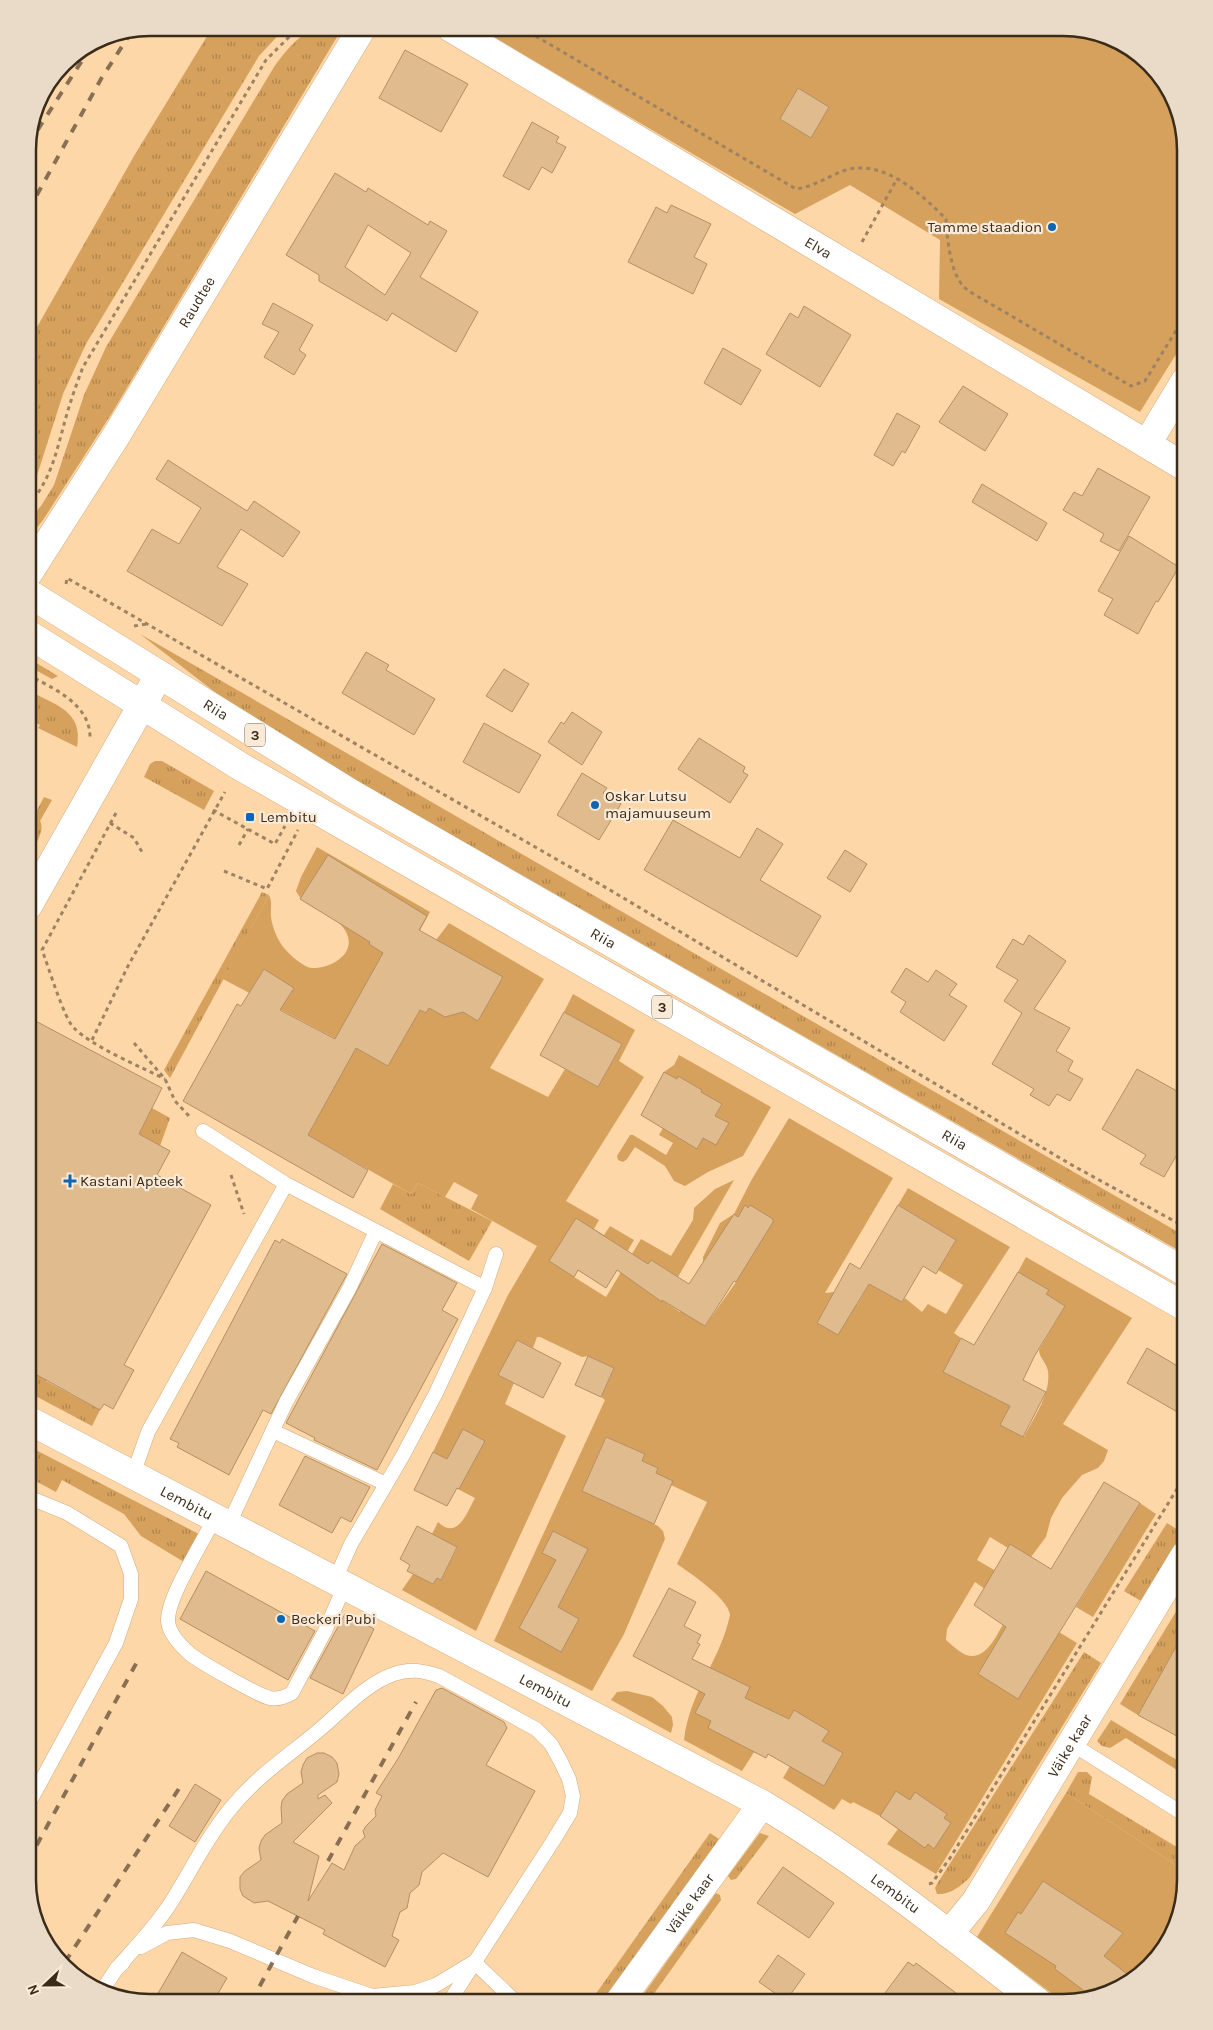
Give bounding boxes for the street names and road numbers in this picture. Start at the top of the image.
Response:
street label: Elva [801,233,835,263]
street label: Raudtee [174,273,219,331]
street label: Riia [200,695,232,724]
road number: 3 [245,724,265,746]
street label: Riia [587,924,619,953]
road number: 3 [652,996,672,1019]
street label: Riia [939,1125,970,1154]
street label: Lembitu [157,1482,216,1524]
street label: Lembitu [516,1670,575,1712]
street label: Väike kaar [1044,1710,1096,1781]
street label: Väike kaar [662,1869,718,1938]
street label: Lembitu [867,1869,924,1917]

